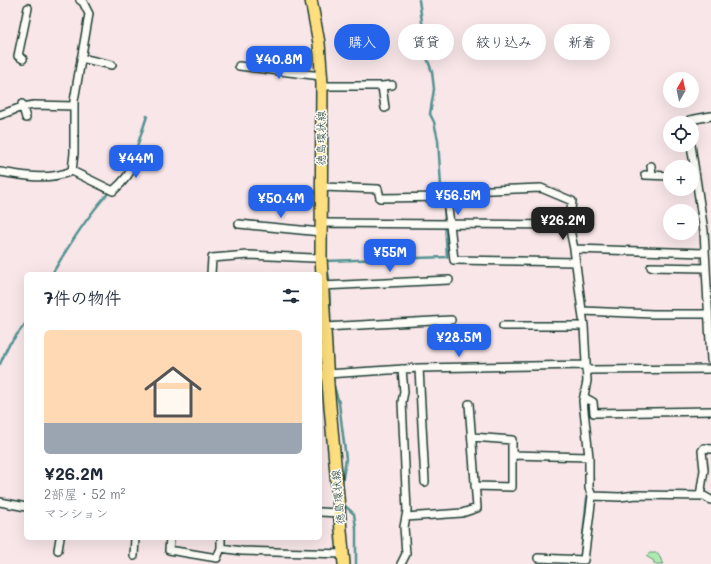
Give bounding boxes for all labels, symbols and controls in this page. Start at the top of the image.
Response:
chip: 購入 [334,24,390,60]
chip: 賃貸 [398,24,454,60]
chip: 絞り込み [462,24,546,60]
chip: 新着 [554,24,610,60]
pin: ¥40.8M [246,46,312,80]
text: ¥40.8M [255,50,303,67]
north arrow [663,72,699,108]
map controls [663,72,699,240]
street label: 徳島環状線 [313,111,328,166]
button: locate [663,116,699,152]
pin: ¥44M [112,145,160,179]
text: ¥44M [118,149,154,166]
button: + [663,160,699,196]
pin: ¥56.5M [425,182,491,216]
pin: ¥50.4M [248,185,314,219]
text: ¥56.5M [435,186,481,203]
text: ¥50.4M [257,189,305,206]
button: − [663,204,699,240]
pin: ¥26.2M [530,207,596,241]
text: ¥26.2M [540,211,586,228]
pin: ¥55M [366,239,414,273]
text: ¥55M [373,243,407,260]
icon: filters [280,285,302,307]
text: 7件の物件 [44,286,121,308]
pin: ¥28.5M [426,324,492,358]
text: ¥28.5M [436,328,482,345]
icon: home [137,356,209,428]
text: ¥26.2M [44,462,103,484]
street label: 徳島環状線 [328,469,347,525]
text: 2部屋 · 52 m² [44,485,125,502]
text: マンション [44,504,108,521]

